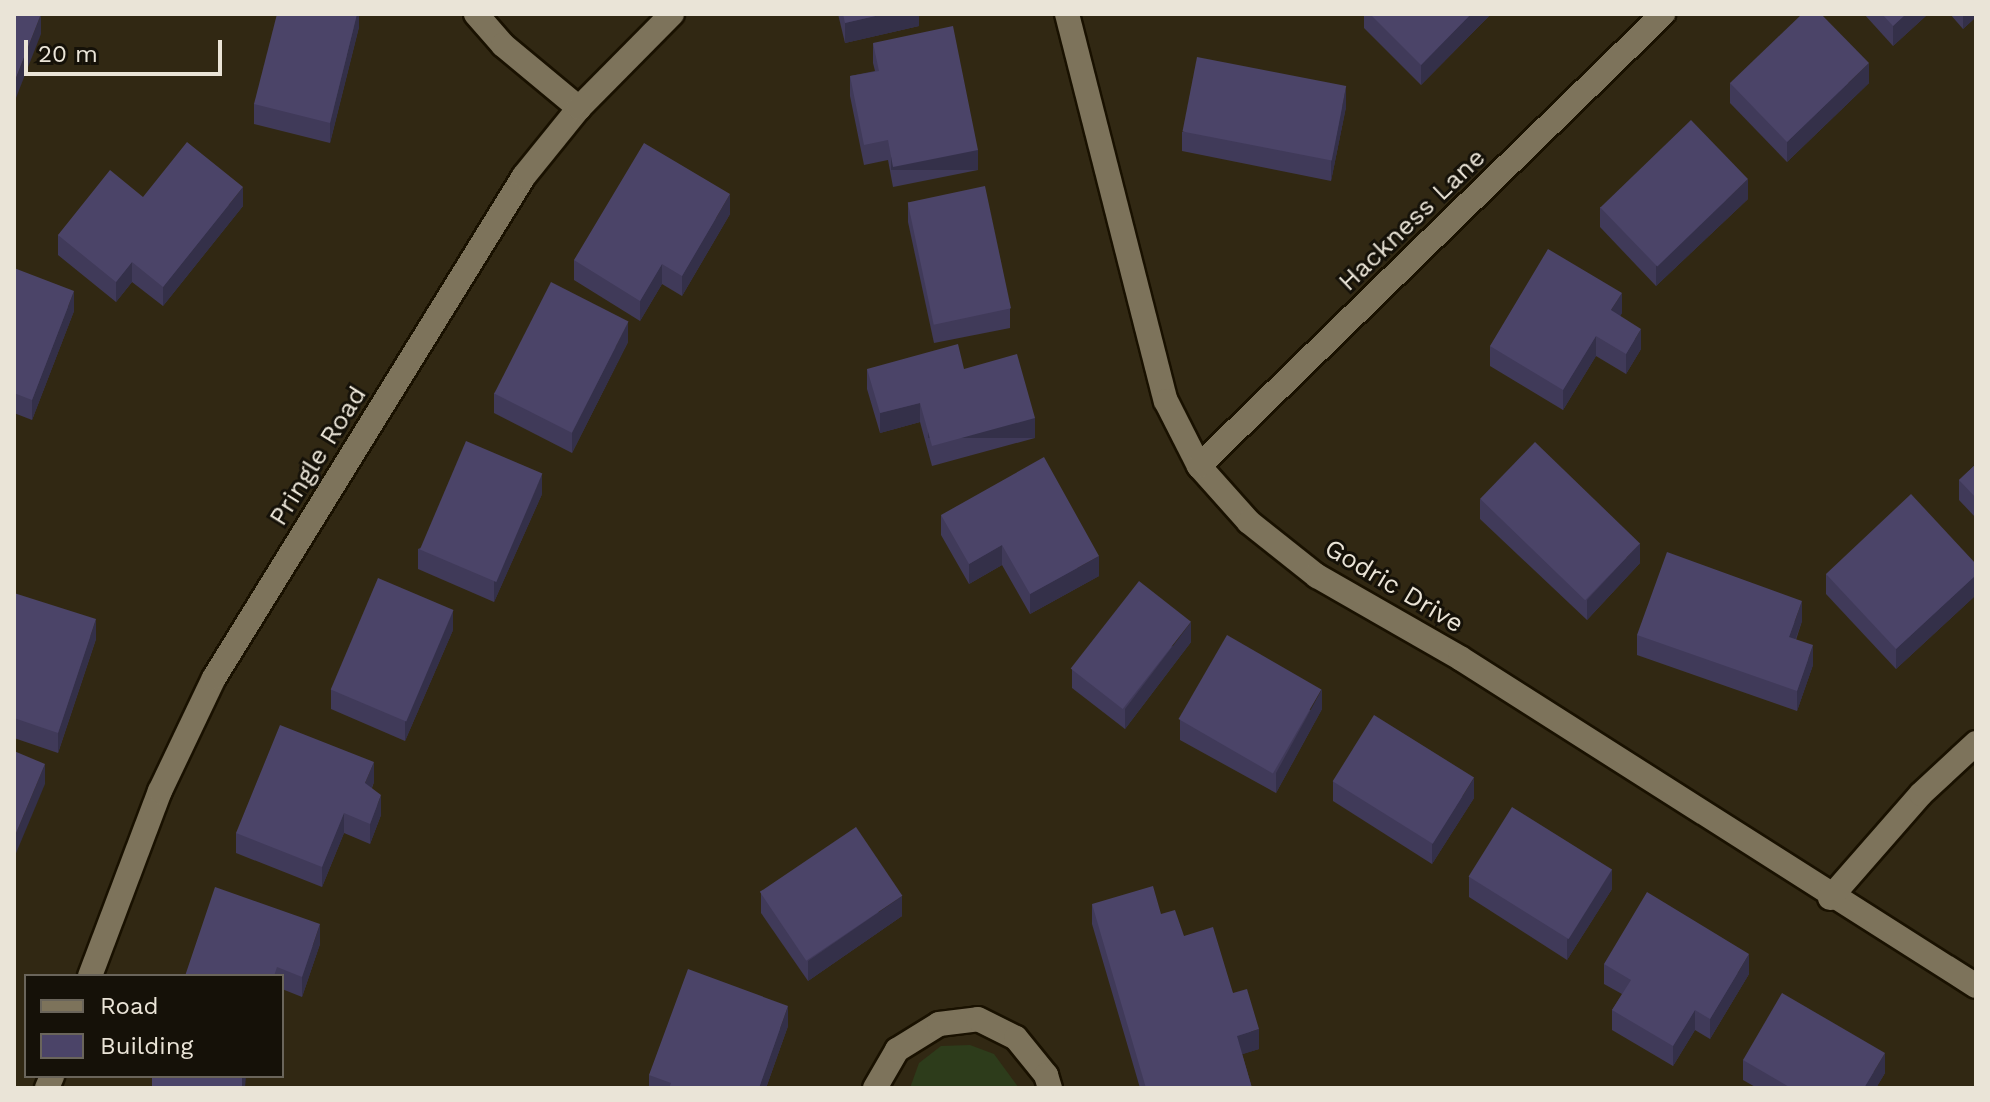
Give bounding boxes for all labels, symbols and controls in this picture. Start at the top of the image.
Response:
scale bar [28,24,226,74]
text: 20 m [38,40,98,68]
street label: Hackness Lane [1332,142,1492,298]
street label: Pringle Road [263,380,373,532]
street label: Godric Drive [1319,532,1469,640]
legend [24,974,284,1078]
text: Road [100,992,159,1020]
text: Building [100,1032,193,1060]

